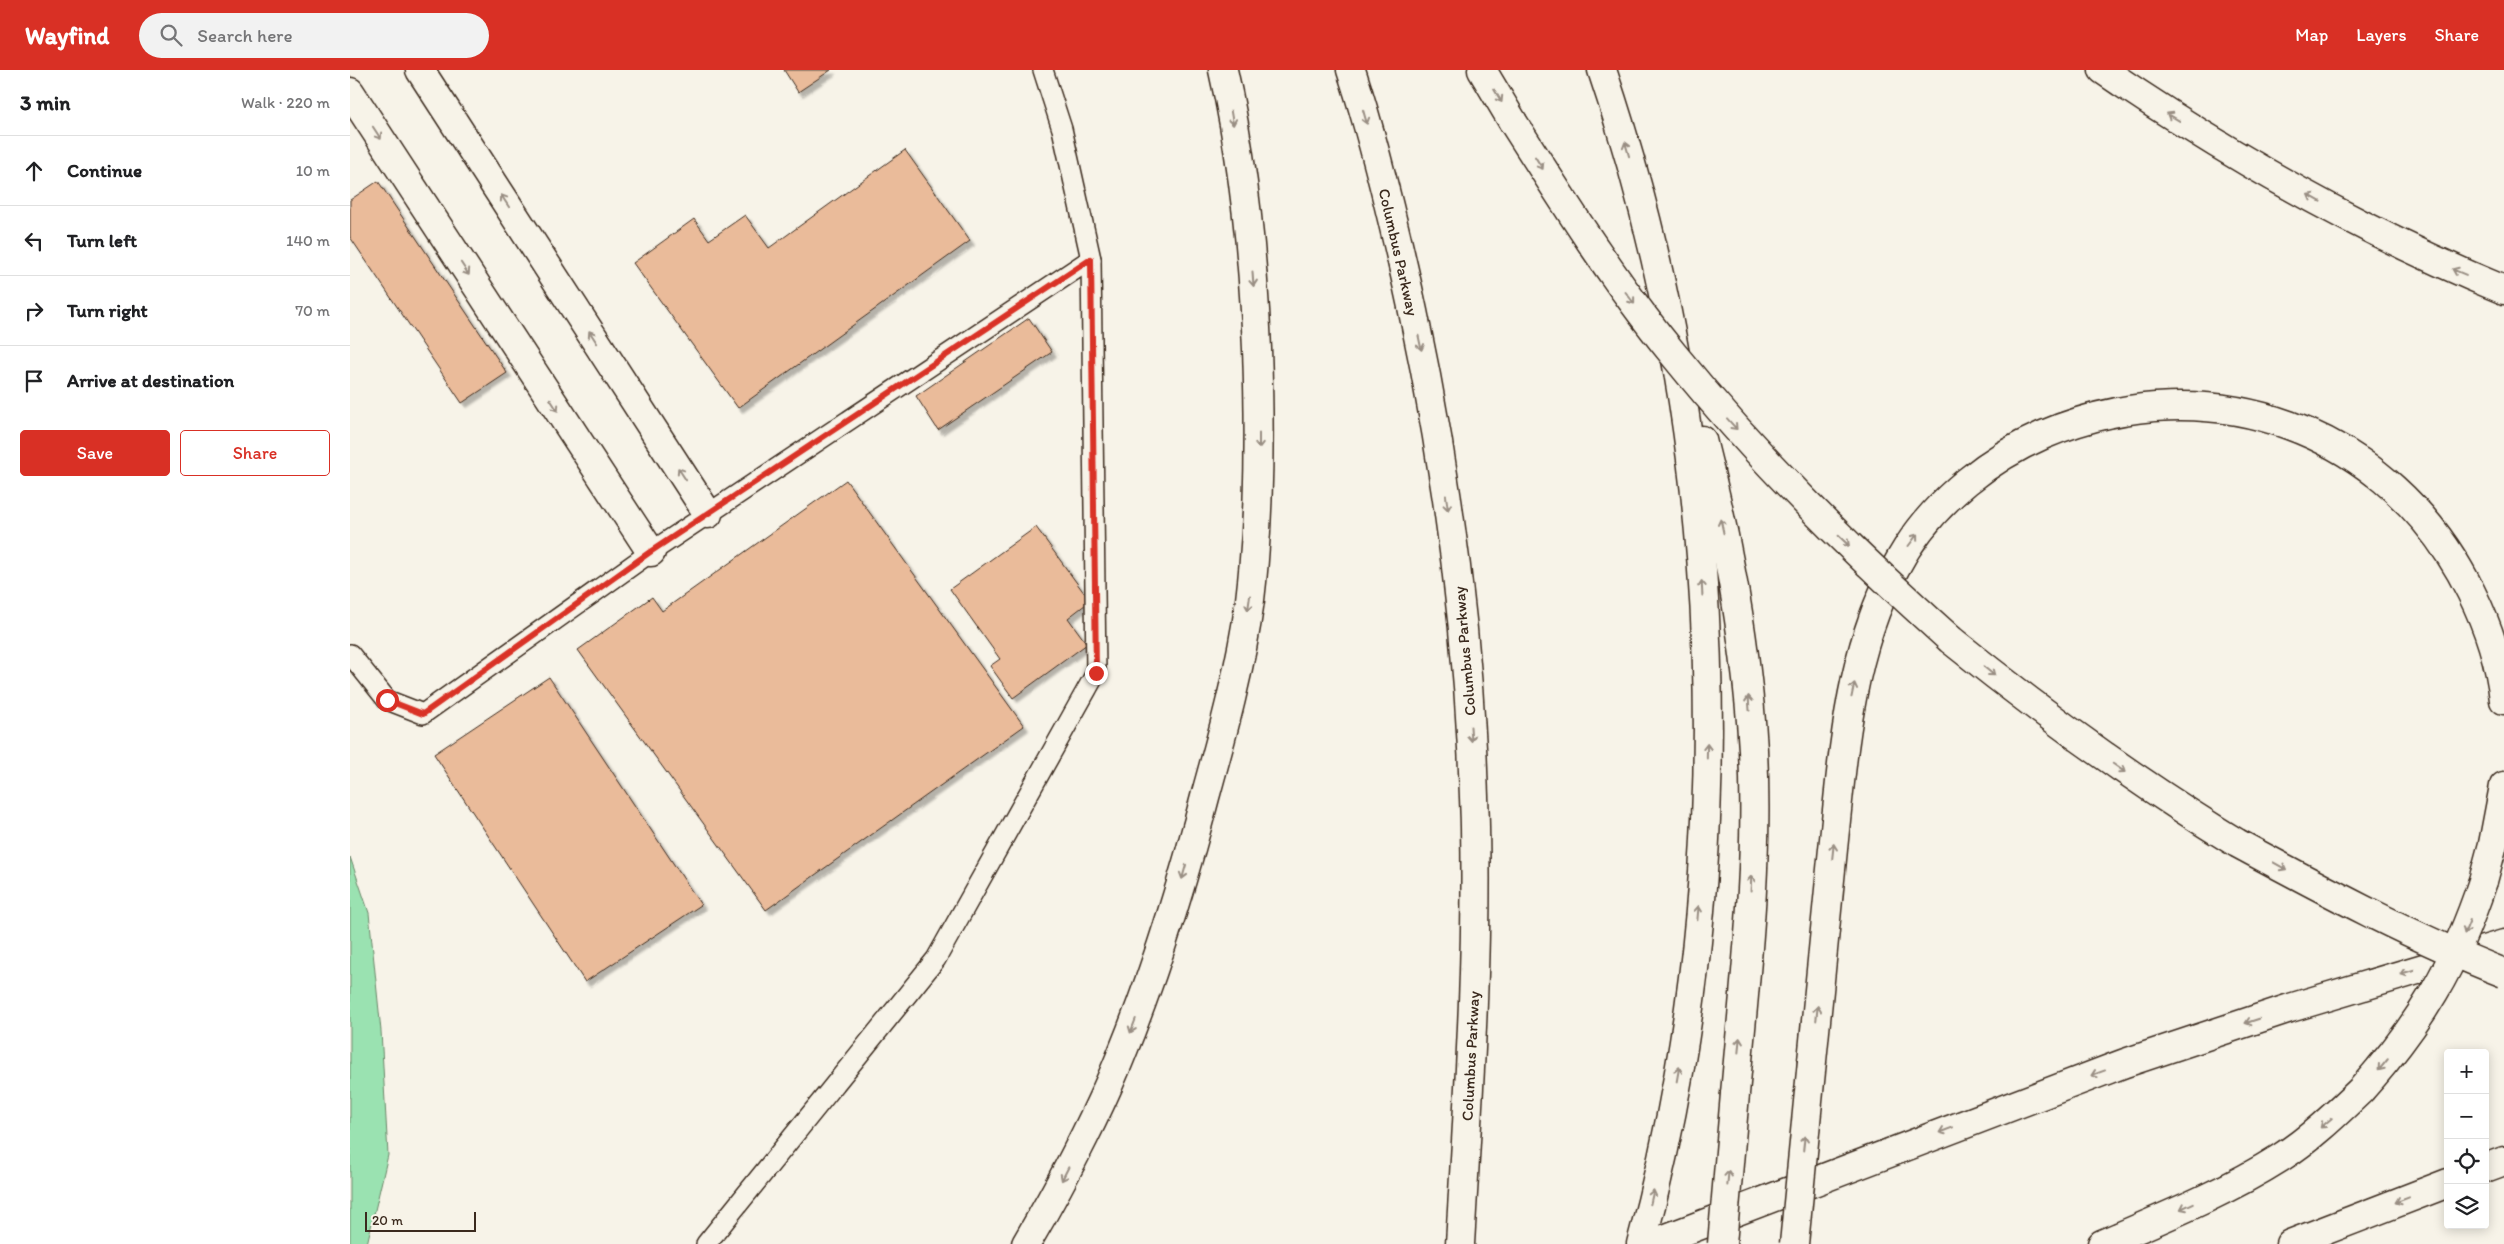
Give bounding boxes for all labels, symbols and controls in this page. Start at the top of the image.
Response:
search box [139,13,489,58]
text: Wayfind [25,21,109,50]
icon: search [157,21,185,49]
text: Search here [197,24,293,47]
text: Map [2295,24,2328,46]
text: Layers [2356,24,2406,46]
text: Share [2434,24,2479,46]
one-way arrow [1493,88,1503,102]
text: 3 min [20,90,70,115]
text: Walk · 220 m [241,93,330,112]
one-way arrow [1360,108,1370,124]
one-way arrow [1228,109,1238,125]
one-way arrow [2167,111,2181,121]
one-way arrow [372,125,382,139]
one-way arrow [1622,142,1631,158]
one-way arrow [1534,156,1544,170]
icon: ahead [20,157,48,185]
text: Continue [67,159,142,182]
text: 10 m [296,161,330,180]
street label: Columbus Parkway [1375,187,1423,318]
one-way arrow [2307,193,2322,203]
one-way arrow [500,194,510,208]
icon: left [20,227,48,255]
text: Turn left [67,229,137,252]
text: 140 m [286,231,330,250]
one-way arrow [460,262,471,276]
one-way arrow [2452,266,2467,276]
one-way arrow [1248,271,1258,287]
one-way arrow [1625,291,1635,305]
icon: right [20,297,48,325]
text: Turn right [67,299,148,322]
text: 70 m [295,301,330,320]
one-way arrow [588,331,598,345]
one-way arrow [1416,334,1425,350]
icon: arrive [20,367,48,395]
text: Arrive at destination [67,369,234,392]
one-way arrow [549,398,560,412]
one-way arrow [1726,417,1738,430]
button: Save [20,430,170,476]
button: Share [180,430,330,476]
one-way arrow [1254,433,1264,449]
one-way arrow [677,467,687,481]
one-way arrow [1442,494,1452,510]
one-way arrow [1717,518,1727,534]
one-way arrow [1908,533,1918,547]
one-way arrow [1838,535,1851,547]
one-way arrow [1698,580,1707,596]
street label: Columbus Parkway [1449,585,1480,717]
one-way arrow [1244,595,1254,611]
route end [1085,662,1108,685]
one-way arrow [1982,665,1995,676]
one-way arrow [1849,682,1858,698]
route start [376,689,399,712]
one-way arrow [1745,696,1754,712]
one-way arrow [1466,726,1476,742]
one-way arrow [1702,743,1712,759]
one-way arrow [2112,763,2126,773]
one-way arrow [1828,843,1838,859]
one-way arrow [2272,861,2287,871]
one-way arrow [1179,863,1189,879]
one-way arrow [1747,876,1756,892]
one-way arrow [1693,905,1703,921]
one-way arrow [2462,918,2471,934]
one-way arrow [2399,968,2415,978]
street label: Columbus Parkway [1458,990,1483,1122]
one-way arrow [1812,1005,1822,1021]
one-way arrow [2245,1017,2260,1026]
one-way arrow [1128,1018,1137,1033]
one-way arrow [1735,1038,1744,1054]
map controls [2444,1049,2489,1229]
button: + [2444,1049,2489,1094]
one-way arrow [2378,1058,2389,1071]
one-way arrow [1673,1066,1683,1082]
one-way arrow [2091,1069,2106,1078]
button: − [2444,1094,2489,1139]
one-way arrow [2319,1117,2332,1129]
one-way arrow [1939,1126,1954,1135]
one-way arrow [1799,1136,1809,1152]
button: locate [2444,1139,2489,1184]
one-way arrow [1060,1166,1070,1181]
one-way arrow [1723,1170,1732,1186]
button: layers [2444,1184,2489,1229]
one-way arrow [1648,1189,1657,1205]
one-way arrow [2395,1196,2410,1205]
one-way arrow [2180,1202,2195,1212]
scale bar [365,1209,476,1232]
text: 20 m [372,1212,403,1229]

